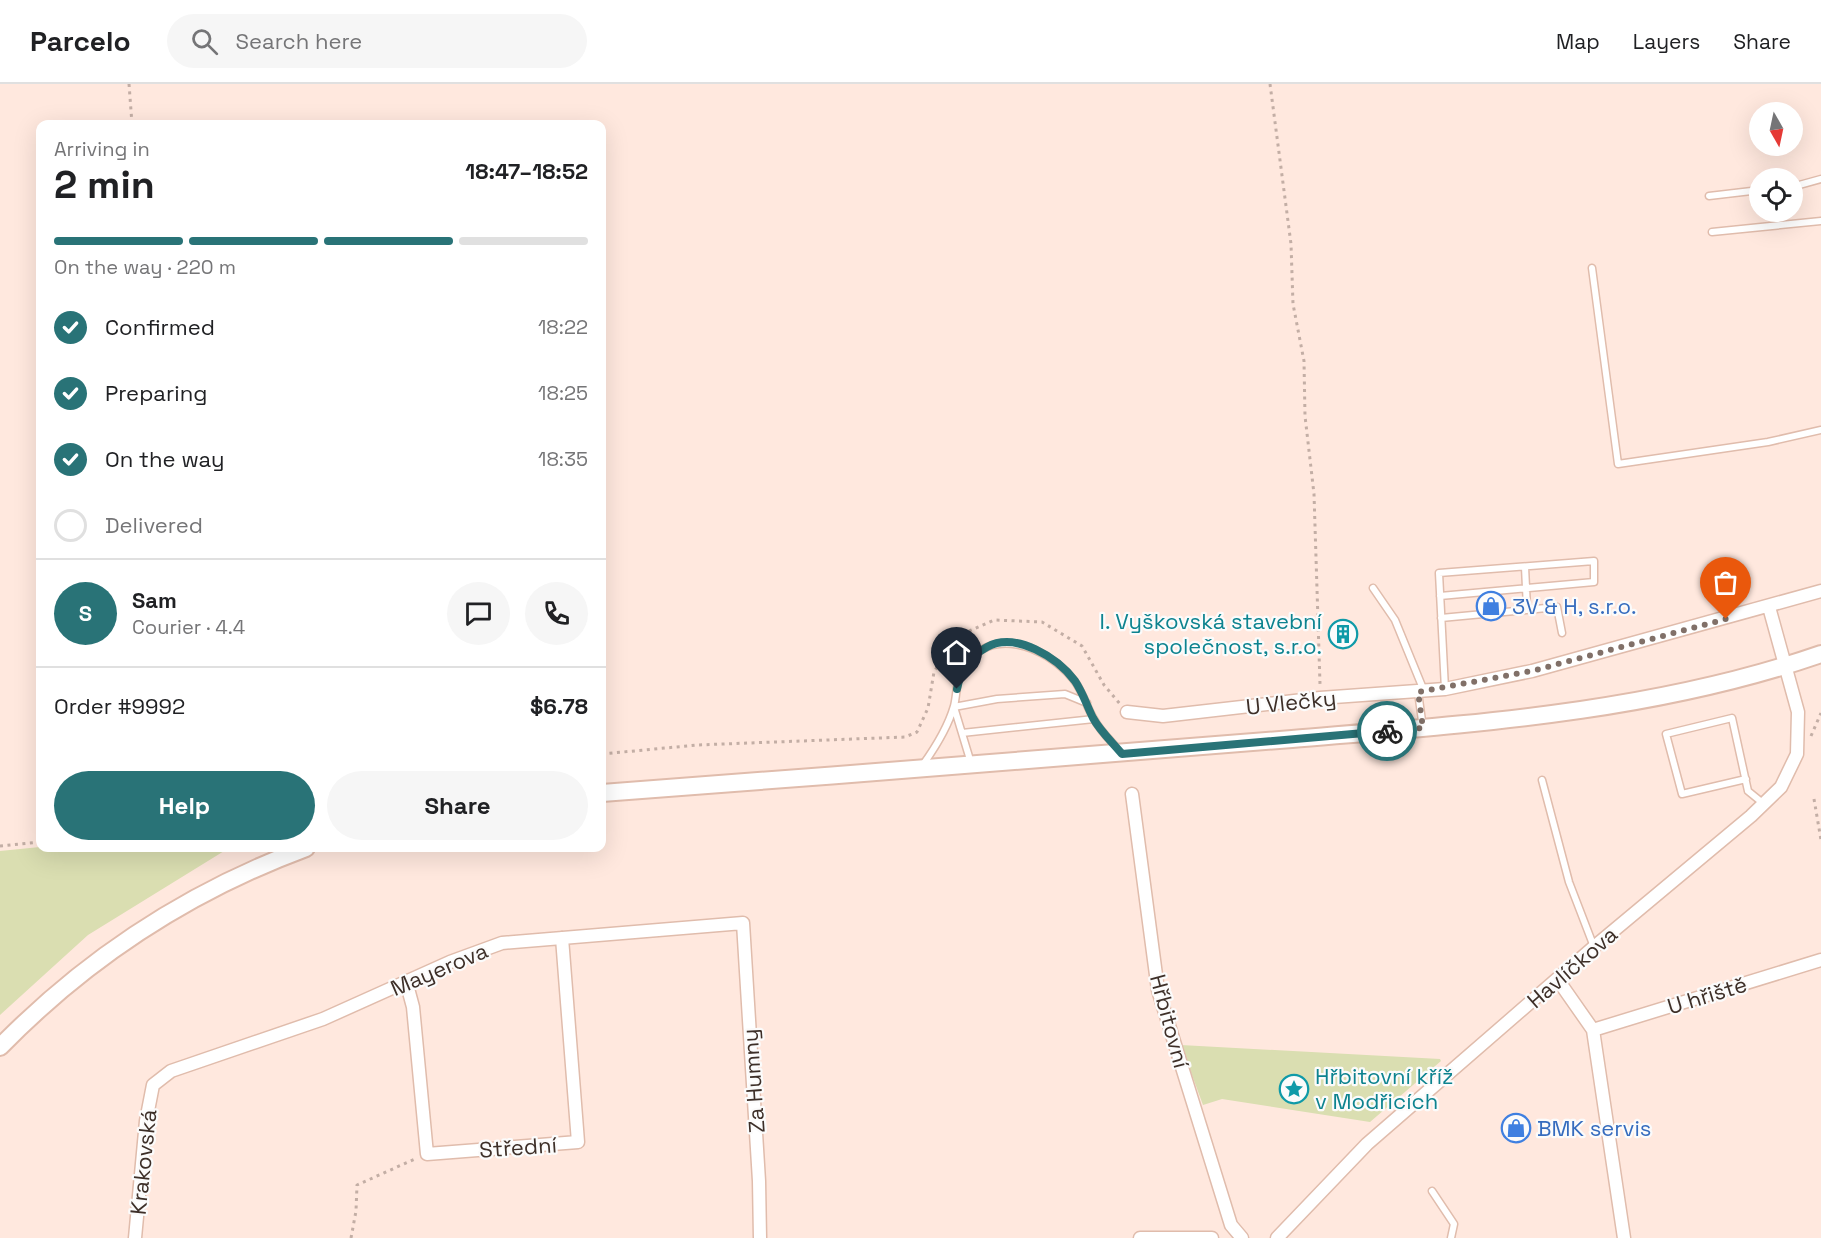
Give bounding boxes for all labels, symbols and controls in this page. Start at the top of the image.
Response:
search box [167,14,587,68]
text: Parcelo [30,23,131,59]
icon: search [188,25,221,58]
text: Search here [236,27,362,55]
text: Map [1556,28,1600,55]
text: Layers [1633,28,1700,55]
text: Share [1733,28,1791,55]
north arrow [1749,102,1803,156]
map controls [1749,102,1803,222]
text: Arriving in [54,136,150,162]
text: 18:47–18:52 [465,157,588,185]
text: 2 min [54,160,155,209]
button: locate [1749,168,1803,222]
text: On the way · 220 m [54,254,236,280]
icon: check [54,311,87,344]
text: Confirmed [105,313,215,341]
text: 18:22 [538,314,588,340]
icon: check [54,377,87,410]
text: Preparing [105,379,207,407]
text: 18:25 [538,380,588,406]
icon: check [54,443,87,476]
text: On the way [105,445,224,473]
text: 18:35 [538,446,588,472]
text: Delivered [105,511,203,539]
pin [1700,557,1751,619]
icon: bag [1709,566,1742,599]
button: chat [447,582,510,645]
button: phone [525,582,588,645]
text: Sam [132,586,177,614]
shop icon: 3V & H, s.r.o. [1475,590,1507,622]
place label: 3V & H, s.r.o. [1512,592,1637,620]
text: S [79,599,92,627]
place label: I. Vyškovská stavební společnost, s.r.o. [1100,607,1323,660]
text: Courier · 4.4 [132,614,245,640]
building icon: I. Vyškovská stavební společnost, s.r.o. [1327,618,1359,650]
pin [931,627,982,689]
icon: home [940,636,973,669]
street label: U Vlečky [1245,683,1337,721]
text: Order #9992 [54,692,185,720]
text: $6.78 [530,692,588,720]
courier [1357,701,1417,761]
icon: bike [1371,715,1404,748]
button: Help [54,771,315,840]
button: Share [327,771,588,840]
street label: Havlíčkova [1521,920,1623,1014]
street label: Mayerova [386,936,492,1002]
street label: U hřiště [1664,970,1750,1020]
street label: Hřbitovní [1144,971,1196,1072]
street label: Za Humny [735,1028,771,1134]
place label: Hřbitovní kříž v Modřicích [1315,1062,1454,1115]
place icon: Hřbitovní kříž v Modřicích [1278,1073,1310,1105]
street label: Krakovská [124,1108,162,1216]
shop icon: BMK servis [1500,1112,1532,1144]
place label: BMK servis [1537,1114,1651,1142]
street label: Střední [478,1130,558,1164]

